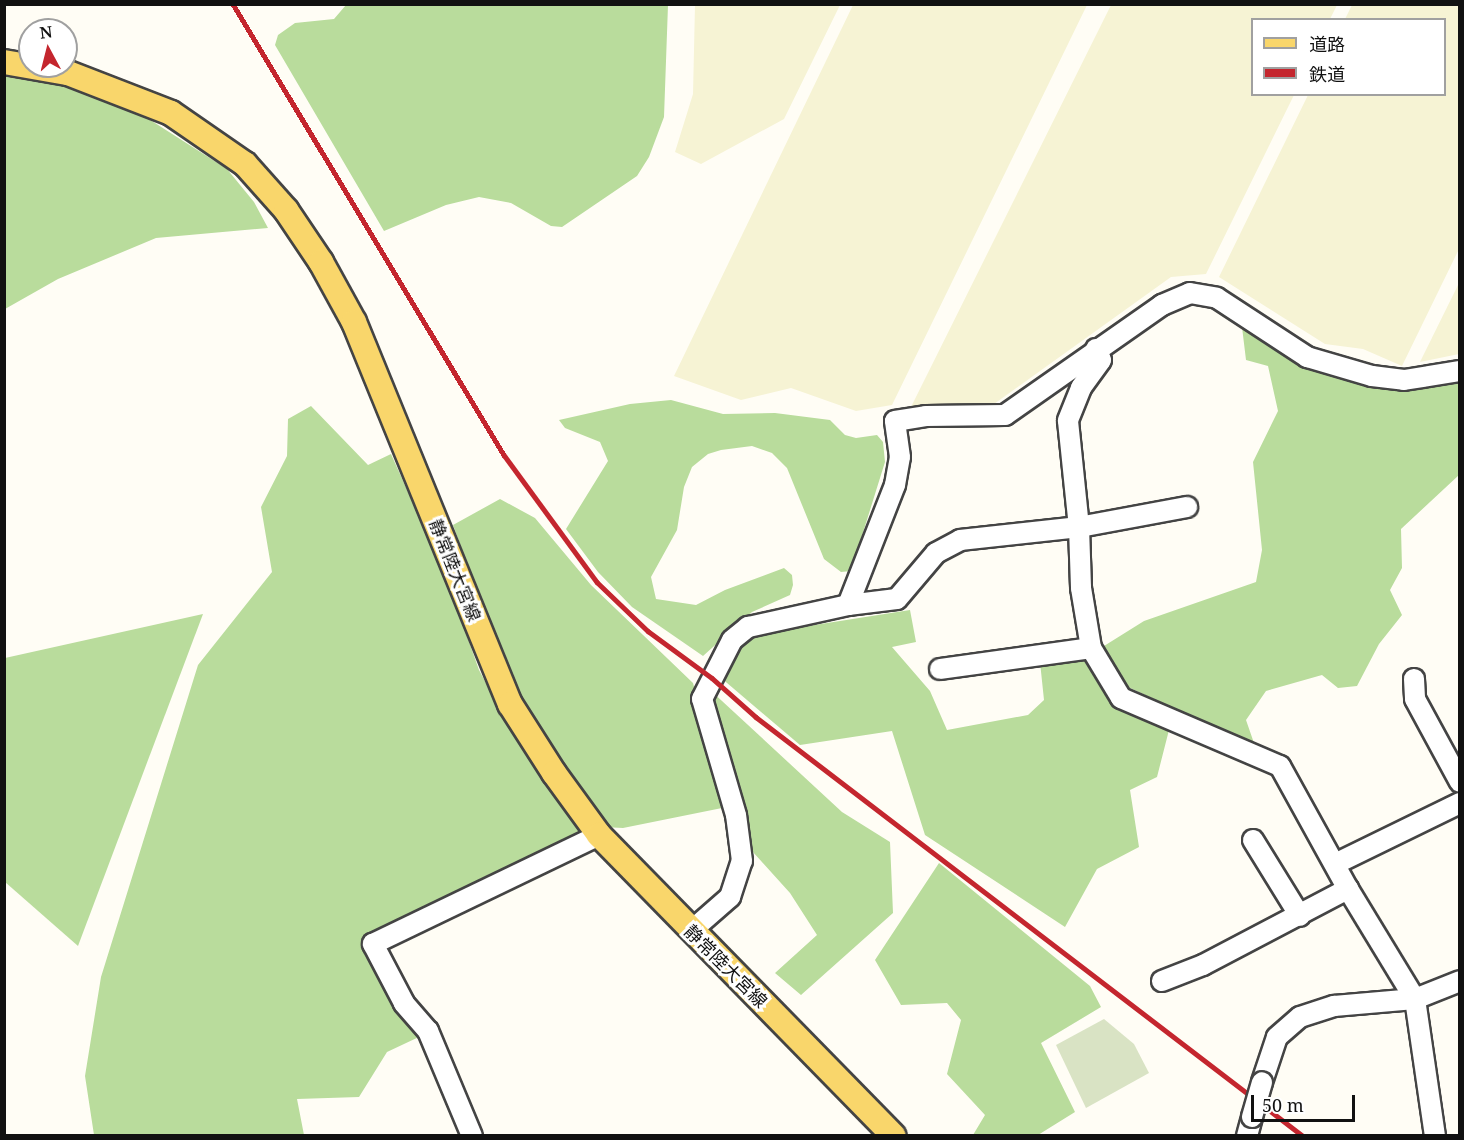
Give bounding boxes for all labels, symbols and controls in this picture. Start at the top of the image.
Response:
north arrow [18,18,78,78]
legend [1251,18,1446,96]
text: N [38,20,54,44]
text: 道路 [1309,32,1345,56]
text: 鉄道 [1309,62,1345,86]
street label: 静常陸大宮線 [425,516,485,624]
street label: 静常陸大宮線 [680,920,772,1012]
scale bar [1254,1083,1358,1121]
text: 50 m [1262,1093,1304,1117]

